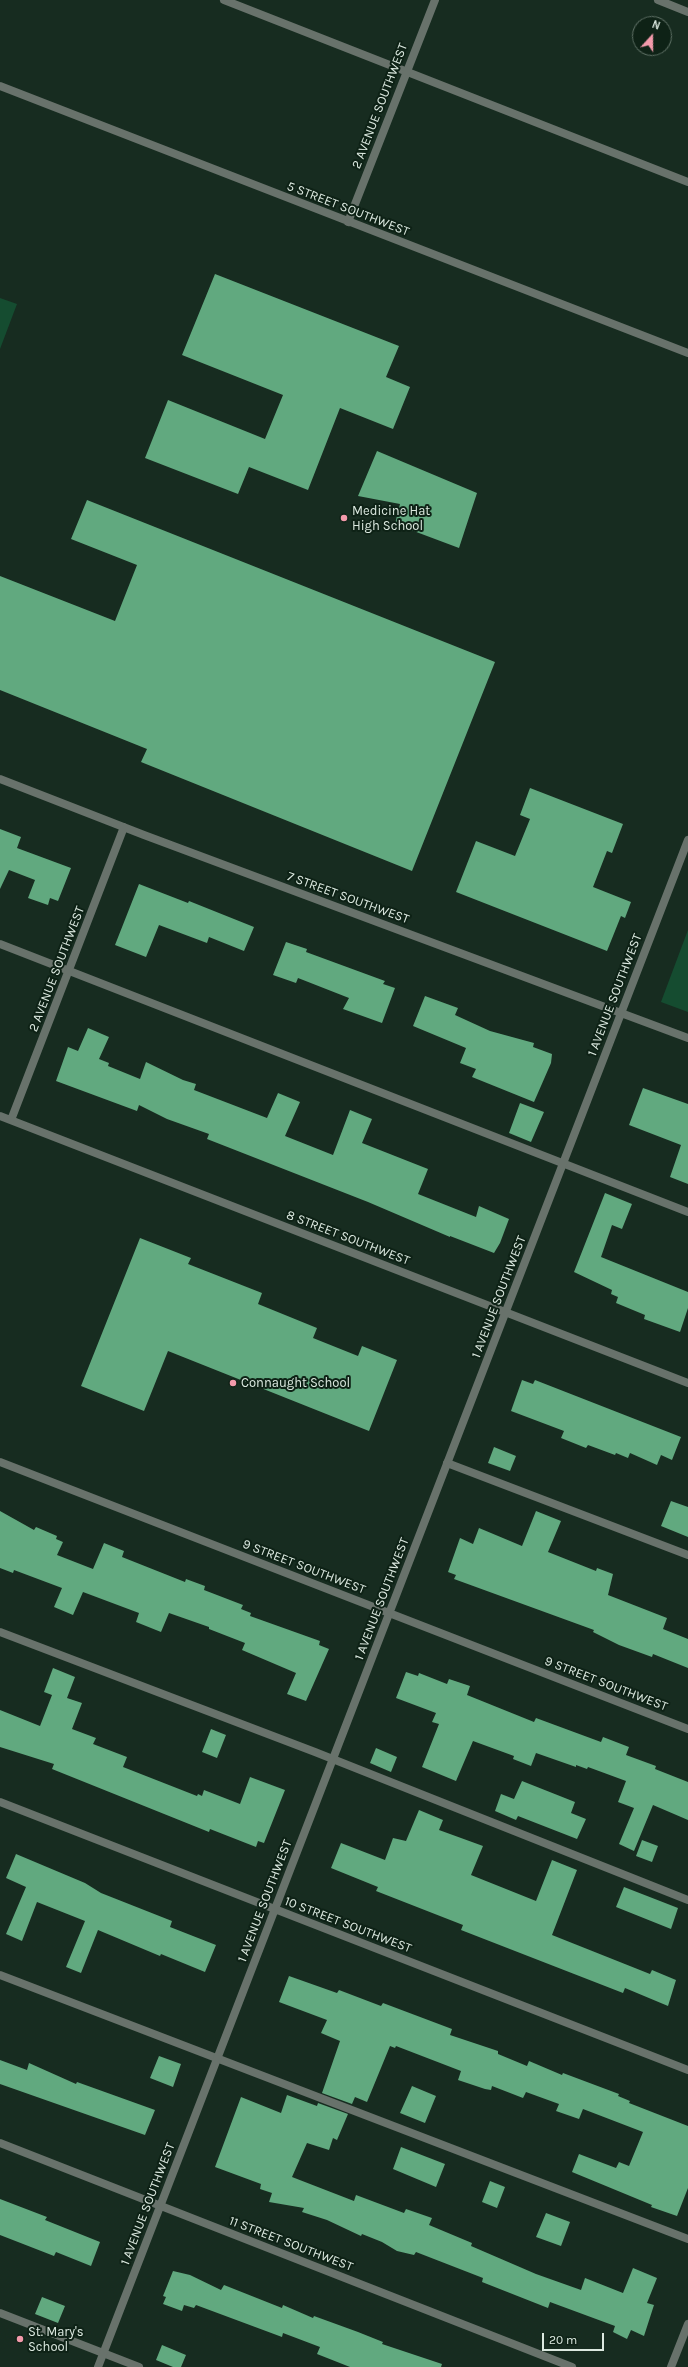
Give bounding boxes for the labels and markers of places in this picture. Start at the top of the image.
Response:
place label: Medicine Hat High School [352,503,430,534]
marker: Medicine Hat High School [339,513,349,523]
place label: Connaught School [241,1375,350,1391]
marker: Connaught School [228,1378,238,1388]
place label: St. Mary's School [28,2324,84,2355]
marker: St. Mary's School [15,2334,25,2344]

